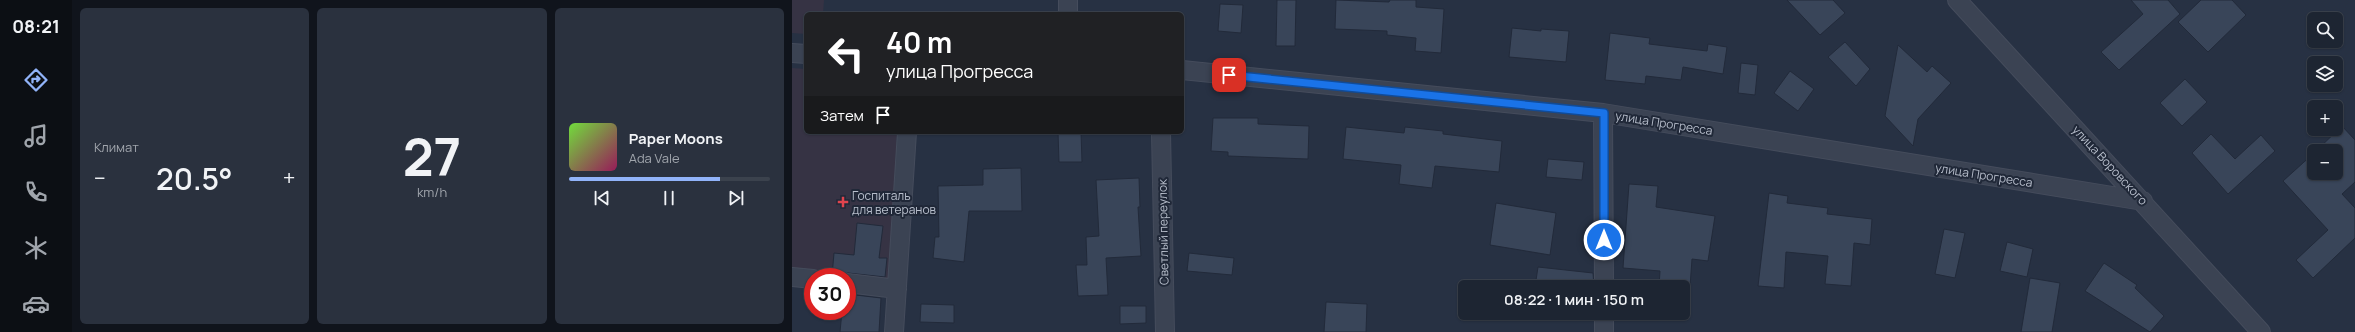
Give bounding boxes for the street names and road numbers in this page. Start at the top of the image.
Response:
street label: улица Прогресса [1614,107,1714,139]
street label: улица Воровского [2068,121,2152,209]
street label: улица Прогресса [1934,159,2034,191]
street label: Светлый переулок [1154,178,1172,285]

